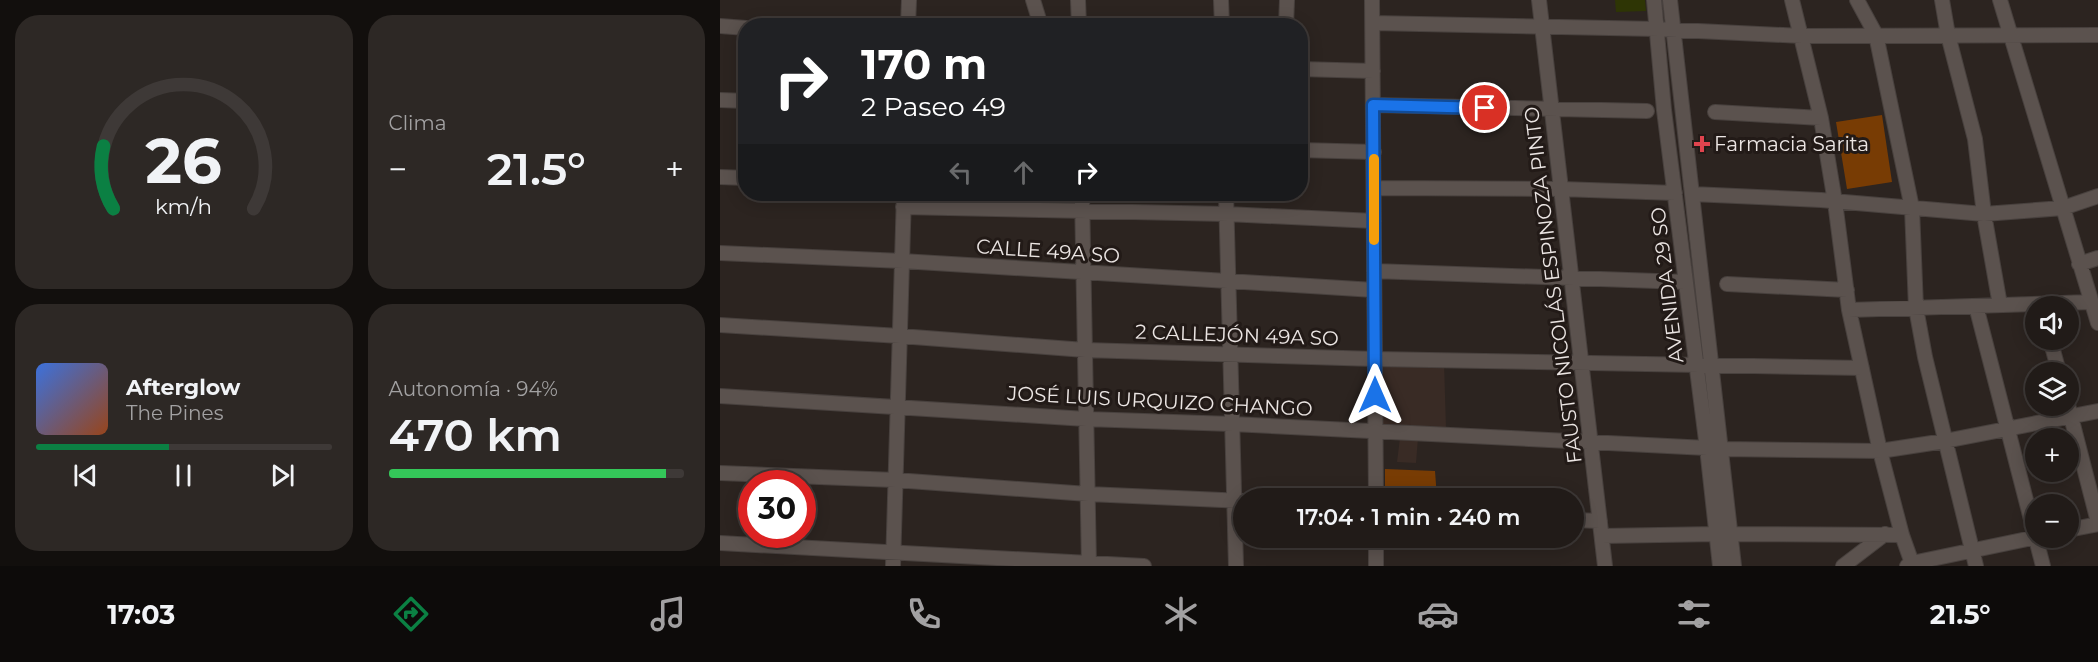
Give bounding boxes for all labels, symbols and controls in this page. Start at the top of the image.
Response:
text: 170 m [861,38,987,90]
icon: right [762,42,840,120]
pin [1459,82,1510,133]
text: 2 Paseo 49 [861,90,1006,123]
icon: arrive [1468,91,1501,124]
street label: FAUSTO NICOLÁS ESPINOZA PINTO [1519,105,1587,465]
text: Clima [389,111,446,135]
text: 26 [145,123,222,199]
place label: Farmacia Sarita [1714,132,1869,156]
marker: Farmacia Sarita [1695,137,1709,151]
text: 21.5° [487,141,586,196]
text: − [389,149,407,189]
text: + [665,149,684,189]
icon: left [944,156,977,189]
icon: ahead [1007,156,1040,189]
icon: right [1070,156,1103,189]
text: km/h [155,193,212,219]
street label: AVENIDA 29 SO [1646,206,1688,364]
street label: CALLE 49A SO [975,234,1121,268]
map controls [2025,296,2079,548]
button: sound [2025,296,2079,350]
street label: 2 CALLEJÓN 49A SO [1135,319,1339,351]
button: layers [2025,362,2079,416]
position arrow [1343,363,1407,427]
text: Afterglow [126,374,240,401]
text: Autonomía · 94% [389,377,558,401]
street label: JOSÉ LUIS URQUIZO CHANGO [1006,381,1313,421]
text: The Pines [126,401,223,425]
text: 470 km [389,407,562,462]
button: + [2025,428,2079,482]
icon: previous [69,459,102,492]
icon: pause [167,459,200,492]
icon: next [266,459,299,492]
speed limit sign: 30 [738,470,816,548]
button: − [2025,494,2079,548]
text: 17:04 · 1 min · 240 m [1297,504,1520,531]
icon: directions [390,593,432,635]
icon: music [647,593,689,635]
icon: phone [903,593,945,635]
icon: climate [1160,593,1202,635]
icon: car [1417,593,1459,635]
icon: filters [1673,593,1715,635]
text: 17:03 [107,598,175,631]
text: 21.5° [1930,598,1991,631]

